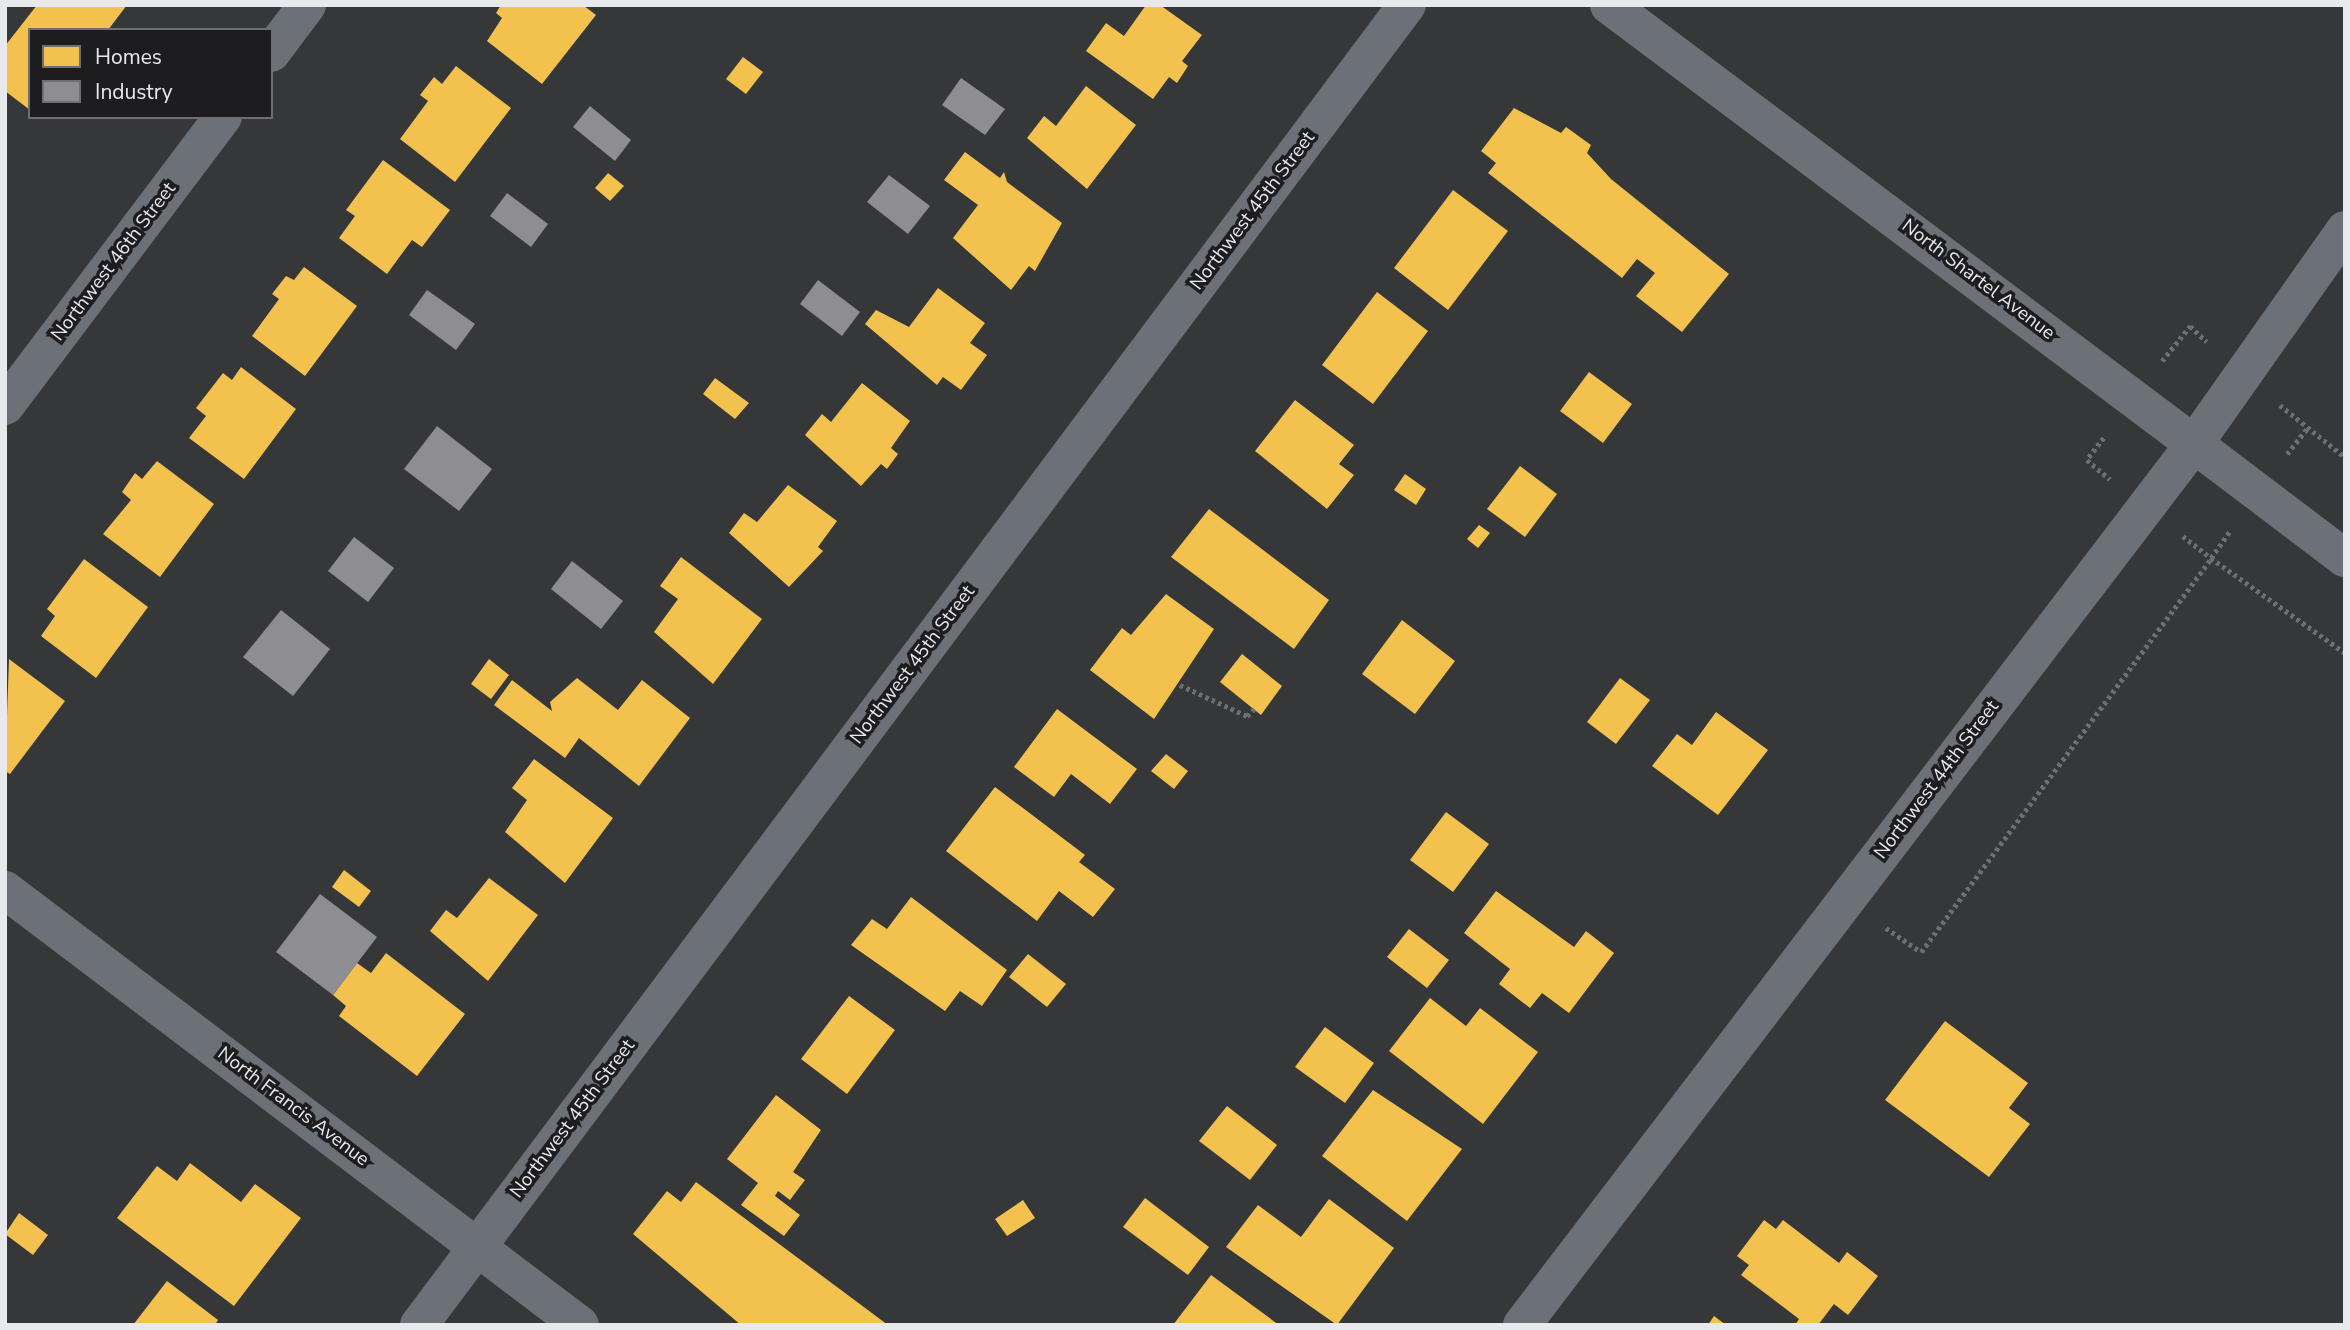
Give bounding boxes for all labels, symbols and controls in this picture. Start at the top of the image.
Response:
legend [28,28,273,119]
text: Homes [95,43,162,71]
text: Industry [95,78,173,106]
street label: Northwest 45th Street [1186,127,1320,295]
street label: Northwest 46th Street [47,178,181,346]
street label: North Shartel Avenue [1897,215,2059,345]
street label: Northwest 45th Street [846,581,980,749]
street label: Northwest 44th Street [1870,696,2004,864]
street label: Northwest 45th Street [506,1035,640,1203]
street label: North Francis Avenue [213,1043,373,1171]

